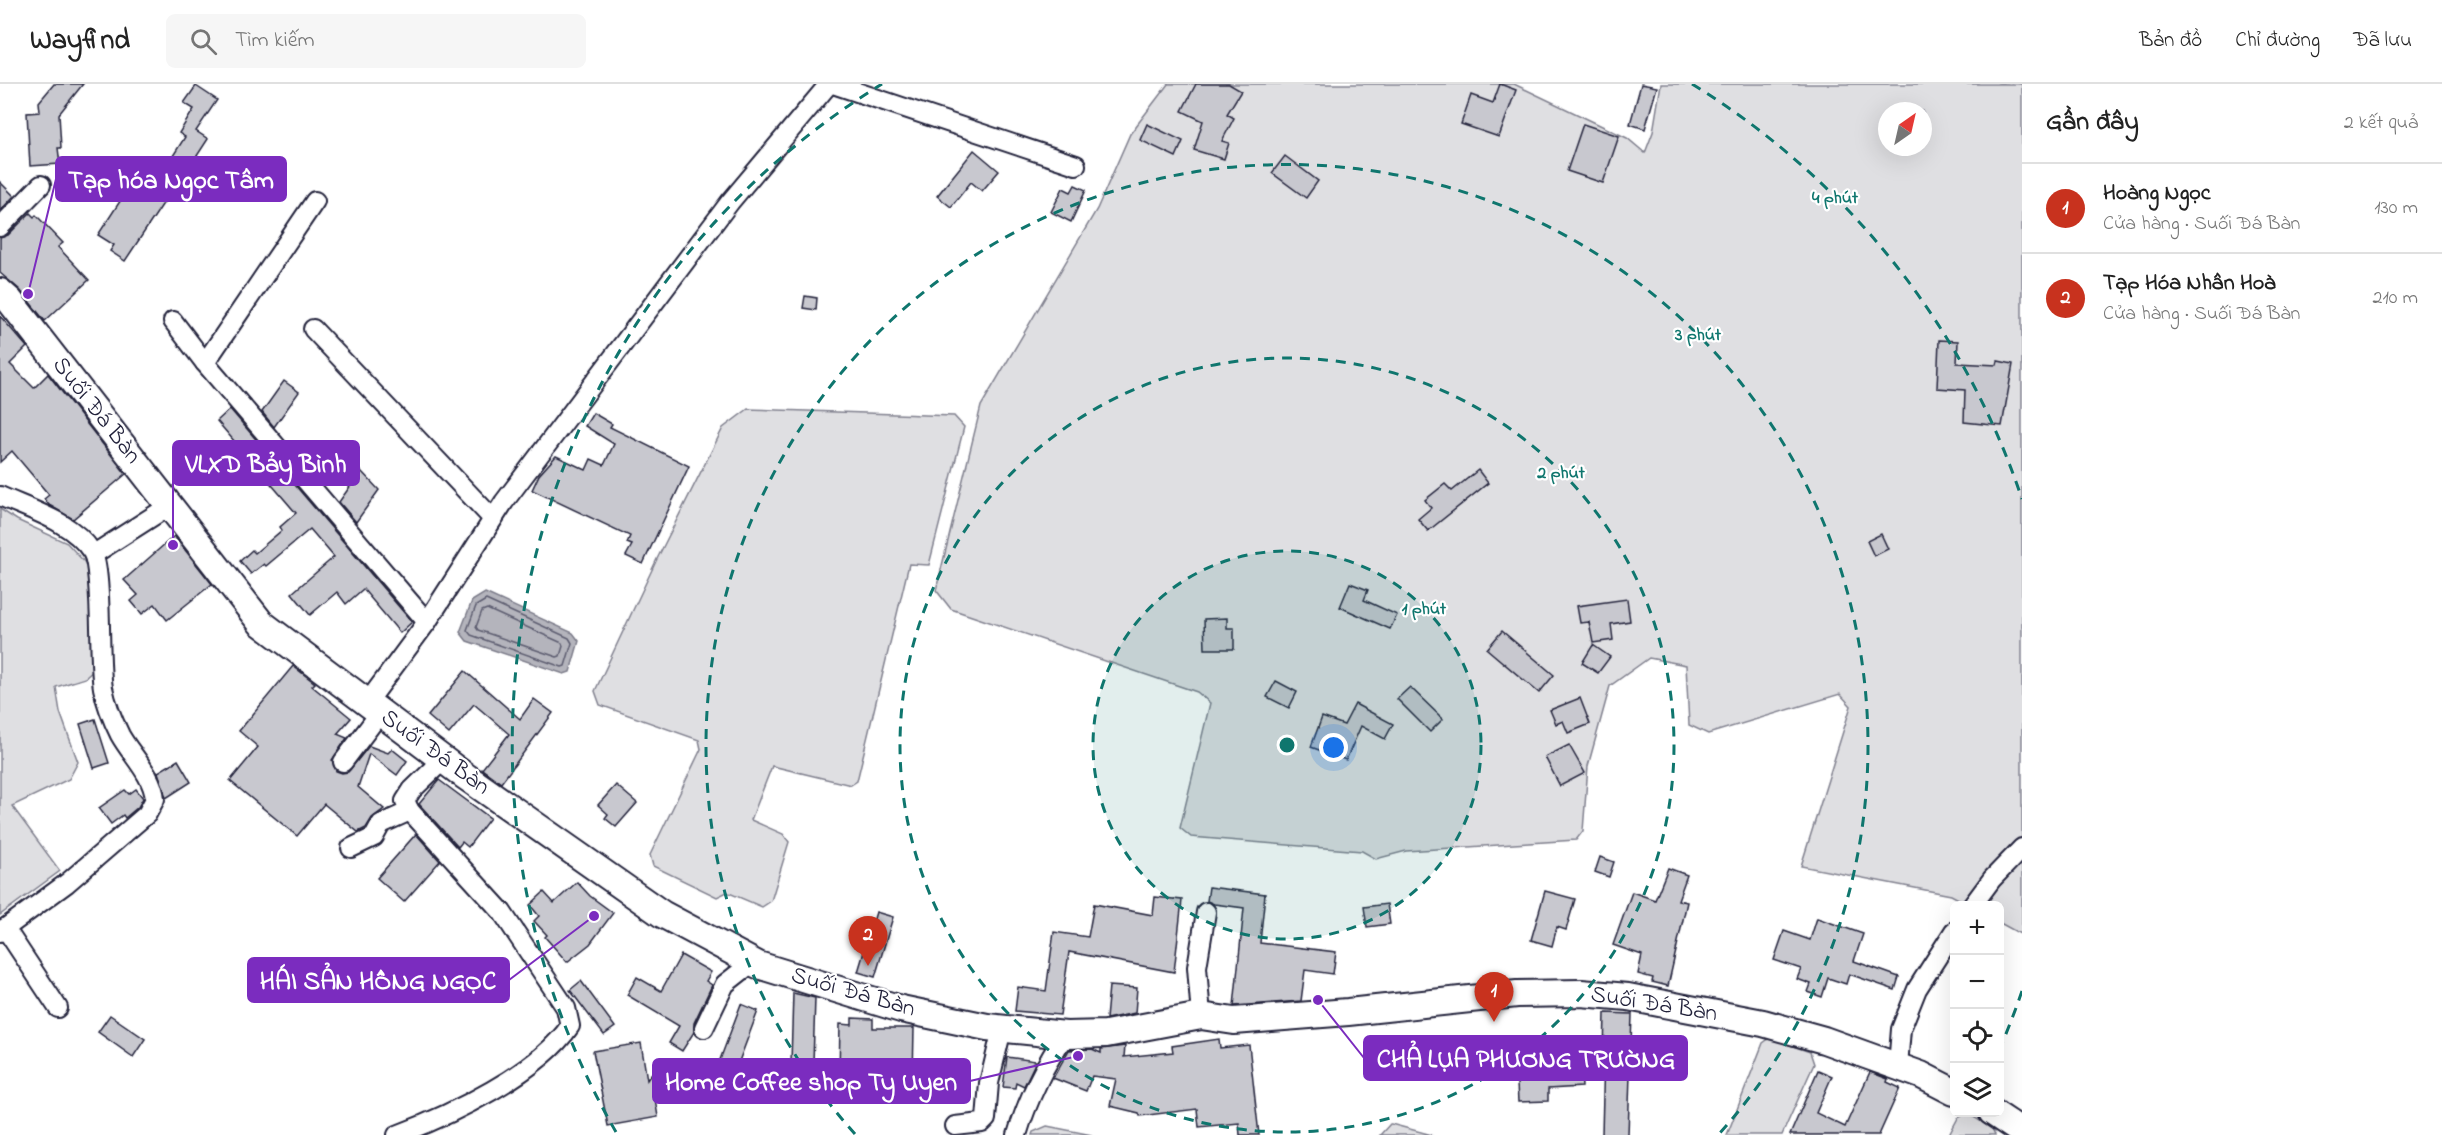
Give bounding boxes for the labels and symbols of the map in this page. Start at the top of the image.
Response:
north arrow [1878,102,1932,156]
callout: Tạp hóa Ngọc Tâm [56,157,286,201]
text: Tạp hóa Ngọc Tâm [68,163,274,202]
text: 4 phút [1812,186,1859,212]
text: 3 phút [1674,323,1722,349]
street label: Suối Đá Bàn [43,350,149,472]
callout: VLXD Bảy Bình [173,441,359,485]
text: VLXD Bảy Bình [184,447,347,485]
text: 2 phút [1536,461,1586,487]
text: 1 phút [1402,597,1447,623]
street label: Suối Đá Bàn [373,701,497,805]
your location [1319,733,1348,762]
centre of rings [1277,735,1297,755]
pin: 2 [848,916,888,966]
callout: HÁI SẢN HỒNG NGỌC [248,958,509,1002]
street label: Suối Đá Bàn [787,959,919,1027]
text: HÁI SẢN HỒNG NGỌC [260,962,496,1002]
pin: 1 [1474,972,1514,1022]
street label: Suối Đá Bàn [1588,978,1720,1032]
callout: CHẢ LỤA PHƯƠNG TRƯỜNG [1364,1036,1687,1080]
text: CHẢ LỤA PHƯƠNG TRƯỜNG [1377,1040,1675,1080]
callout: Home Coffee shop Ty Uyen [653,1059,970,1103]
text: Home Coffee shop Ty Uyen [665,1065,957,1103]

